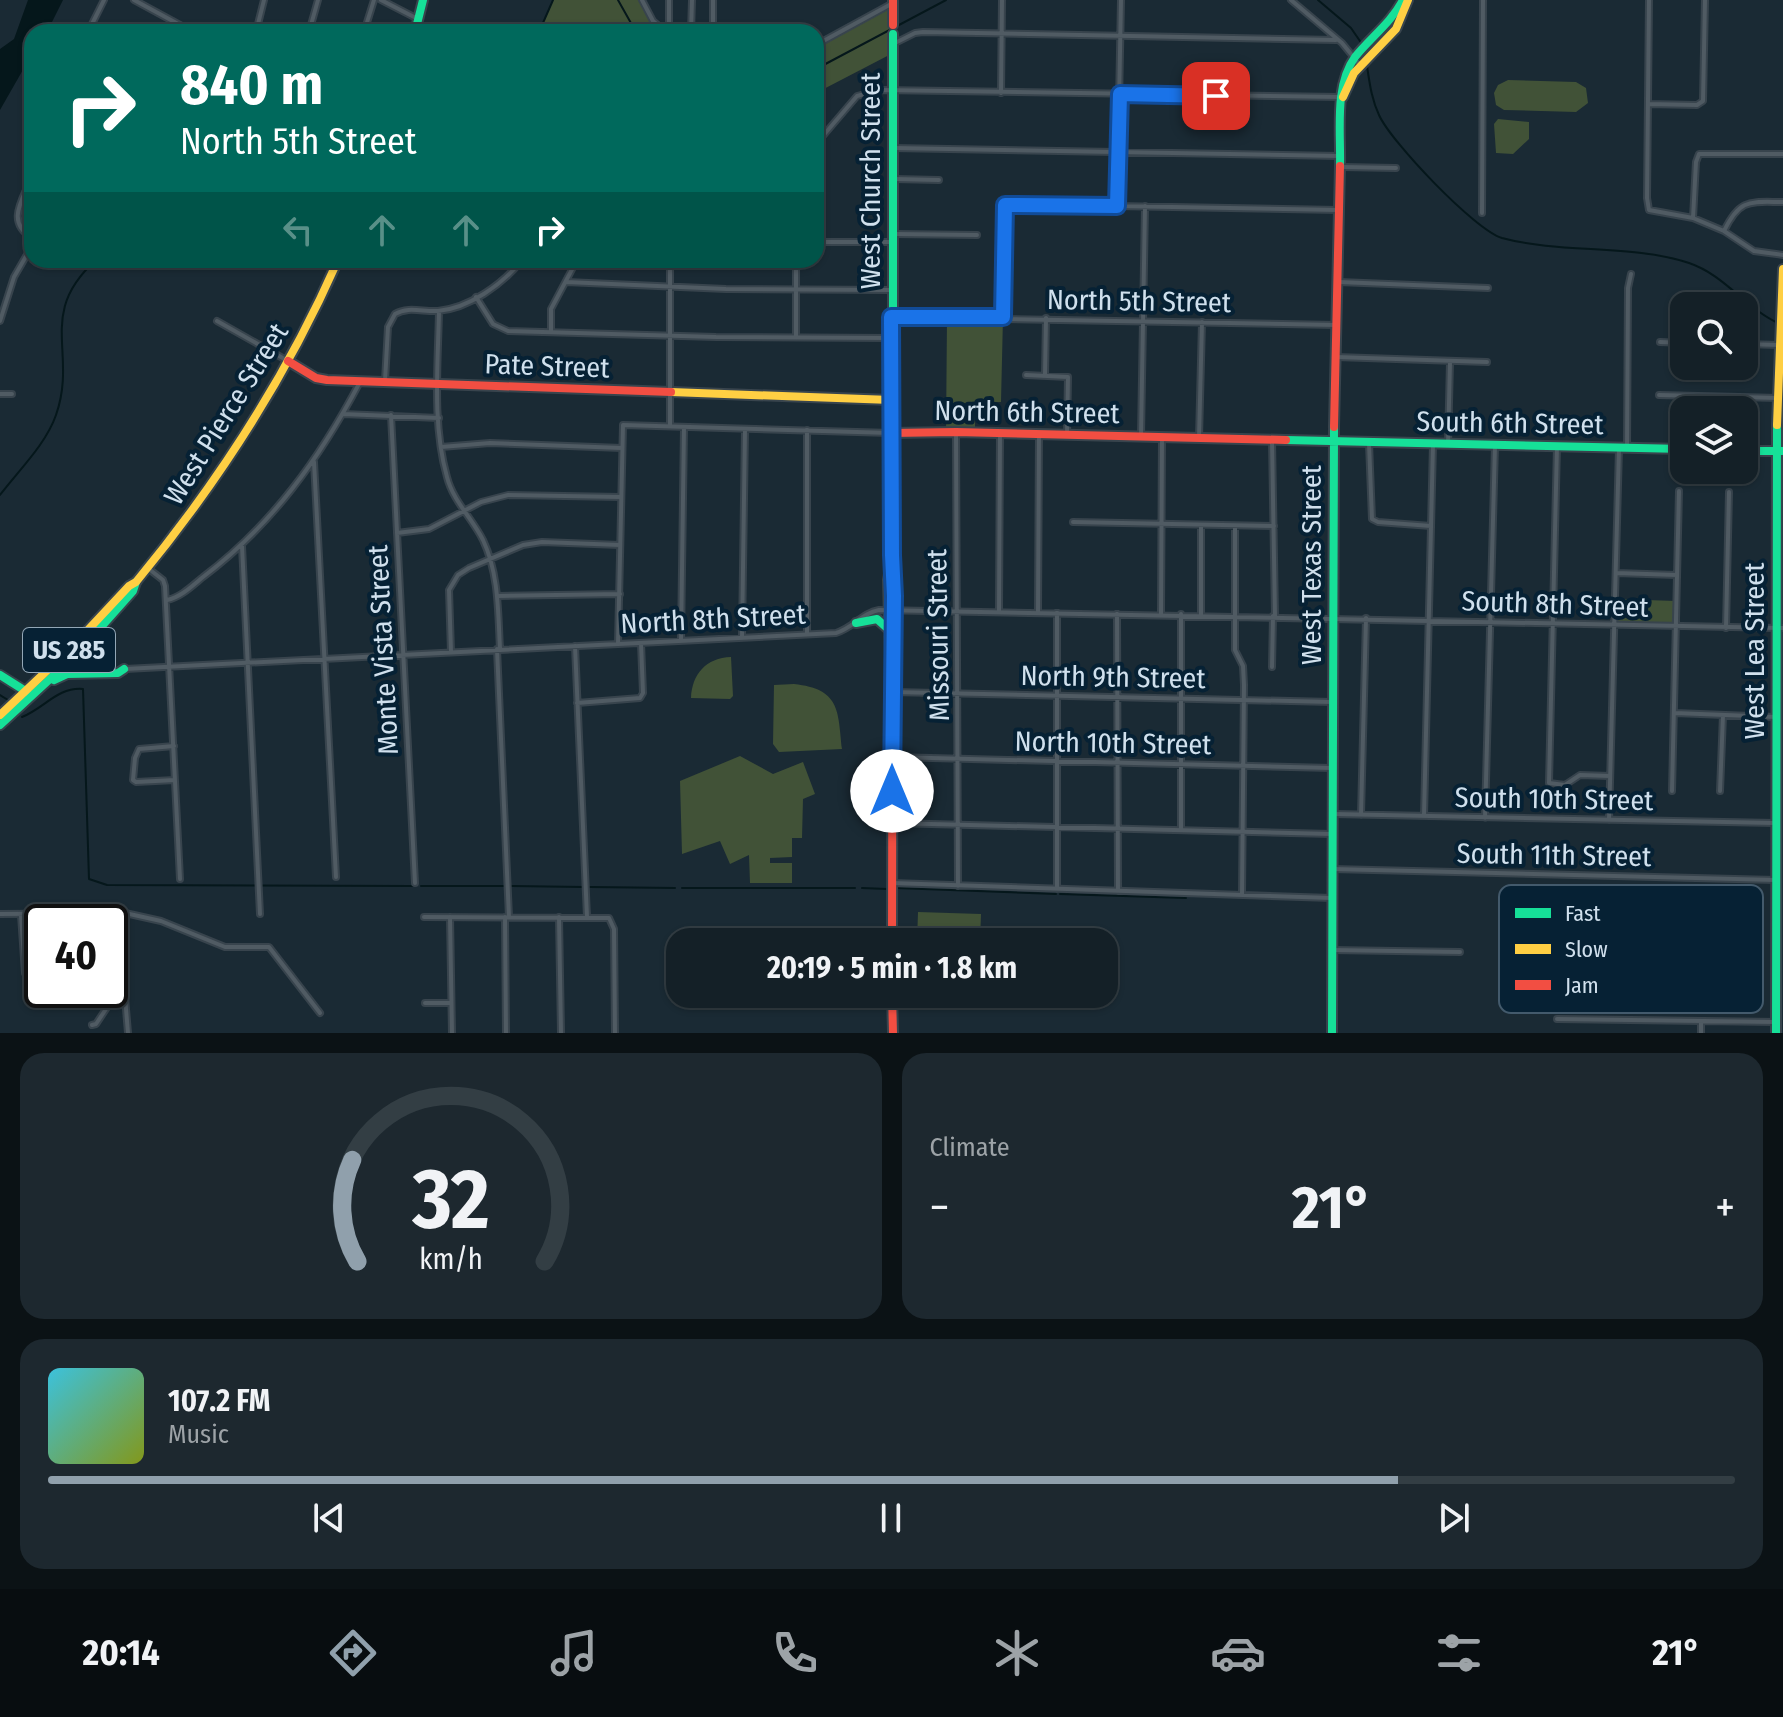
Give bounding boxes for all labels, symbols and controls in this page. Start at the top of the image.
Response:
text: 840 m [180,52,323,119]
icon: right [48,56,152,160]
pin [1182,62,1250,130]
street label: West Church Street [854,72,887,289]
icon: arrive [1194,74,1238,118]
text: North 5th Street [180,120,417,164]
icon: left [276,208,320,252]
icon: ahead [360,208,404,252]
icon: ahead [444,208,488,252]
icon: right [528,208,572,252]
street label: North 5th Street [1047,283,1232,319]
map controls [1670,292,1758,484]
button: search [1670,292,1758,380]
street label: West Pierce Street [157,317,295,511]
street label: Pate Street [484,347,611,385]
street label: North 6th Street [934,394,1121,430]
button: layers [1670,396,1758,484]
street label: South 6th Street [1416,405,1605,441]
street label: West Texas Street [1295,464,1328,665]
street label: Monte Vista Street [361,543,405,756]
street label: Missouri Street [920,548,956,721]
street label: West Lea Street [1738,562,1771,739]
street label: South 8th Street [1461,584,1650,624]
street label: North 8th Street [620,598,807,640]
road number: US 285 [23,628,115,672]
street label: North 9th Street [1020,659,1207,695]
street label: North 10th Street [1014,725,1213,761]
position arrow [850,749,934,833]
street label: South 10th Street [1454,781,1654,817]
street label: South 11th Street [1456,837,1652,873]
legend [1499,885,1763,1013]
text: Fast [1565,900,1601,927]
speed limit sign: 40 [24,904,128,1008]
text: Slow [1565,936,1608,963]
text: 20:19 · 5 min · 1.8 km [767,950,1017,986]
text: Jam [1565,972,1599,999]
text: Climate [930,1132,1010,1163]
text: 32 [411,1150,489,1250]
text: 21° [1292,1172,1372,1244]
text: − [930,1181,949,1234]
text: + [1715,1181,1735,1234]
text: km/h [419,1242,483,1277]
text: 107.2 FM [168,1383,270,1419]
text: Music [168,1419,229,1450]
icon: previous [307,1496,351,1540]
icon: pause [869,1496,913,1540]
icon: next [1432,1496,1476,1540]
icon: directions [325,1625,381,1681]
icon: music [546,1625,602,1681]
icon: phone [767,1625,823,1681]
icon: climate [989,1625,1045,1681]
icon: car [1210,1625,1266,1681]
icon: filters [1431,1625,1487,1681]
text: 20:14 [83,1631,160,1675]
text: 21° [1652,1631,1700,1675]

